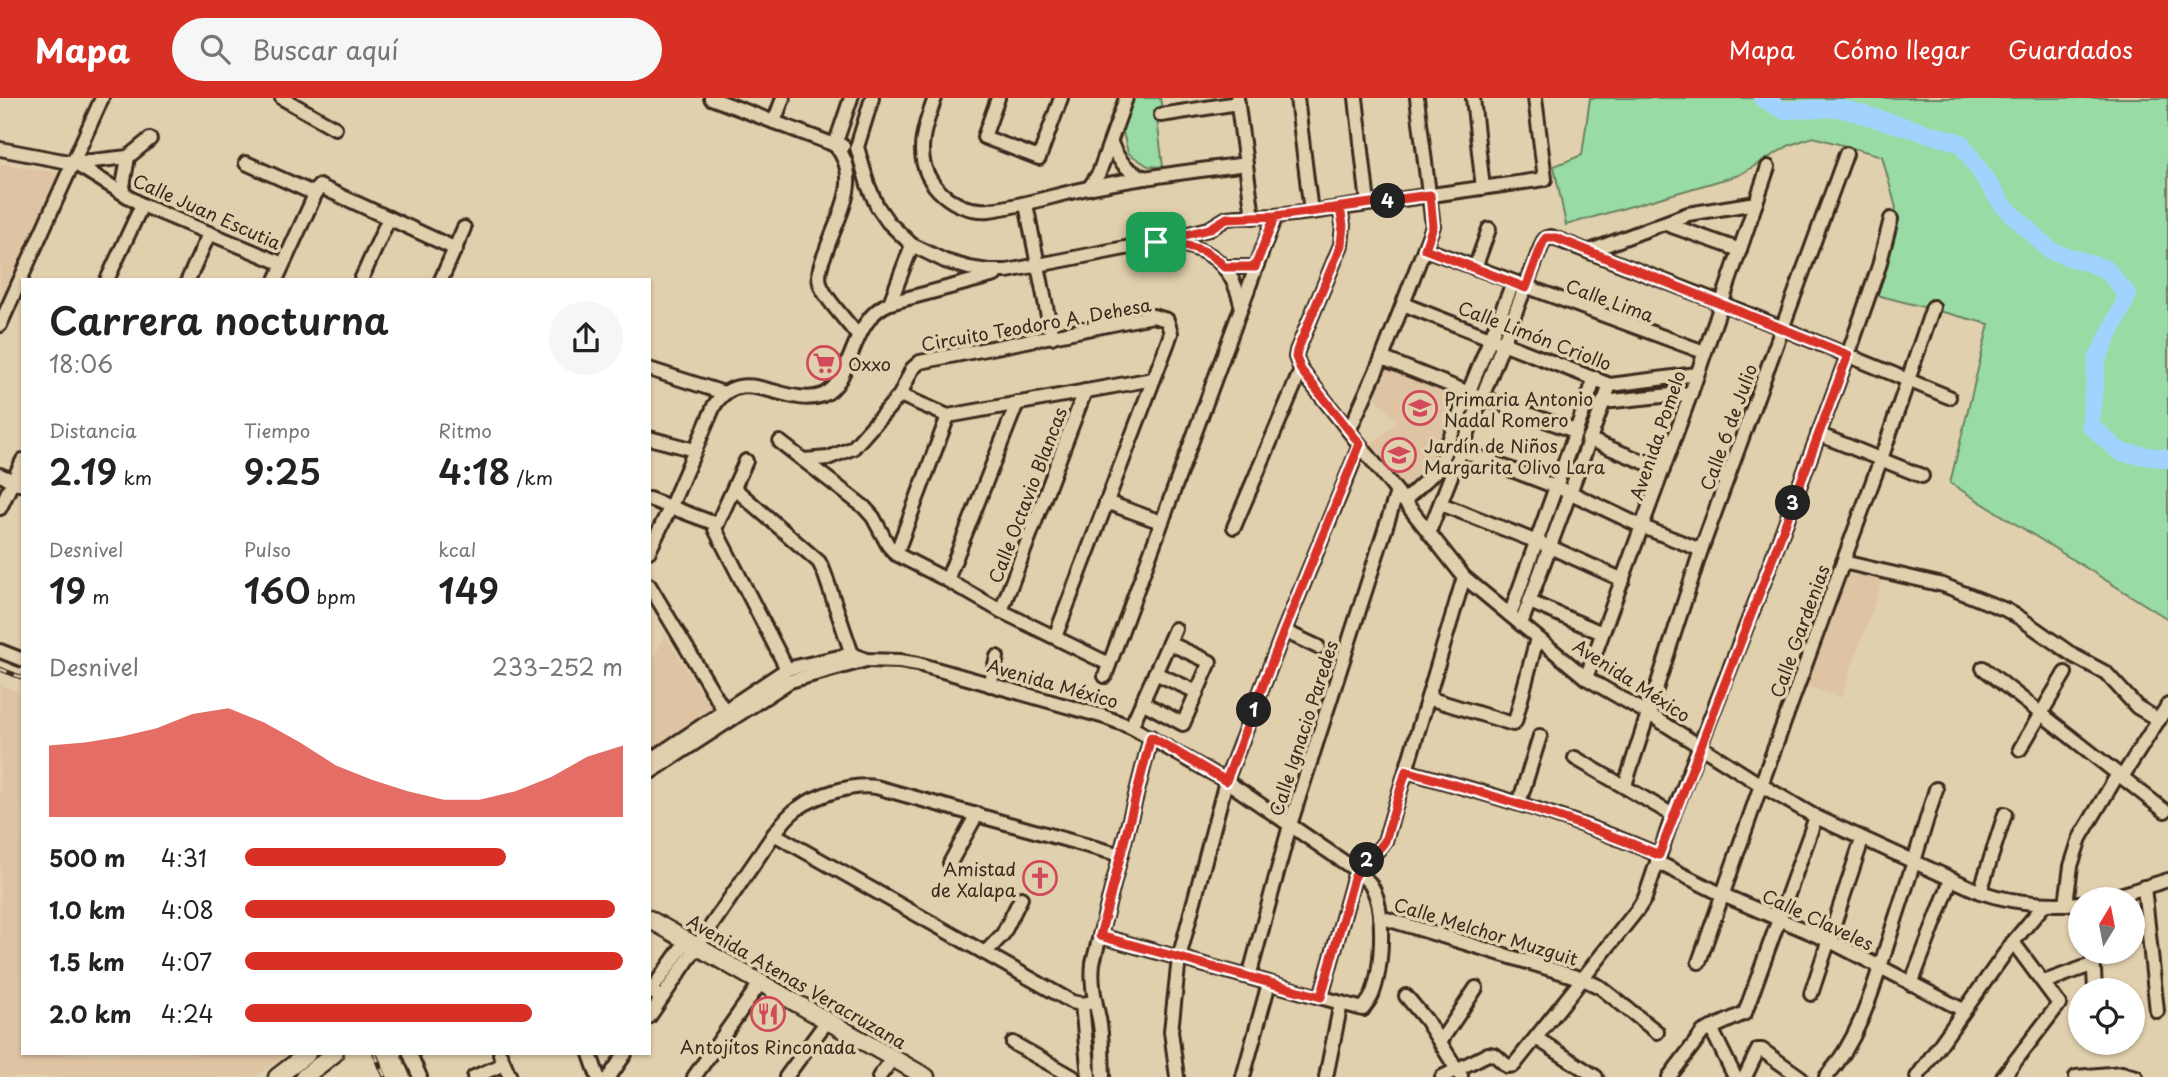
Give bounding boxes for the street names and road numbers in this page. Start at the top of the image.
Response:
street label: Calle Juan Escutia [129,166,285,256]
street label: Calle Lima [1562,272,1658,329]
street label: Circuito Teodoro A. Dehesa [919,290,1154,358]
street label: Calle Limón Criollo [1454,293,1616,377]
street label: Calle 6 de Julio [1693,360,1763,494]
street label: Avenida Pomelo [1622,367,1692,503]
street label: Calle Octavio Blancas [981,403,1073,587]
street label: Calle Gardenias [1762,561,1836,701]
street label: Avenida México [1568,632,1696,728]
street label: Calle Ignacio Paredes [1262,637,1344,819]
street label: Avenida México [984,651,1122,715]
street label: Calle Claveles [1758,881,1878,957]
street label: Calle Melchor Muzguit [1391,890,1581,972]
street label: Avenida Atenas Veracruzana [682,907,912,1055]

